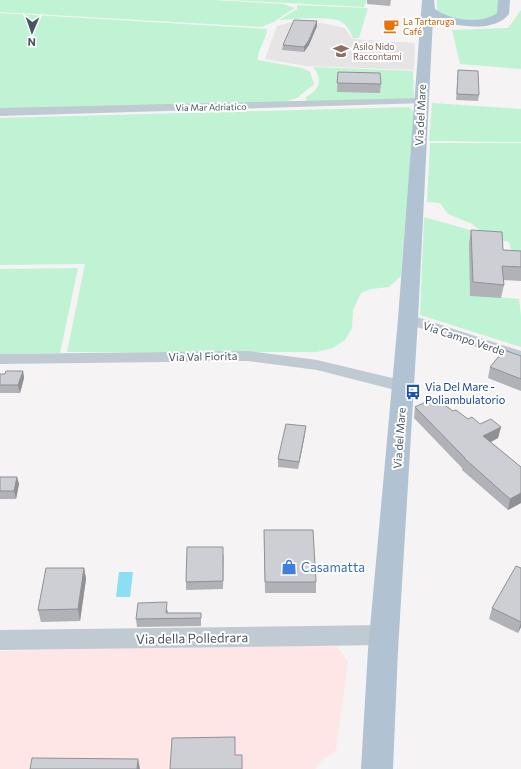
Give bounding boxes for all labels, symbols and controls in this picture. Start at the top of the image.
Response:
north arrow [12,12,52,52]
place label: La Tartaruga Café [403,16,455,37]
cafe icon: La Tartaruga Café [382,17,400,35]
text: N [27,36,36,49]
place label: Asilo Nido Raccontami [353,41,402,62]
school or university icon: Asilo Nido Raccontami [332,42,350,60]
street label: Via del Mare [412,84,428,146]
street label: Via Mar Adriatico [175,101,247,113]
street label: Via Campo Verde [421,319,507,357]
street label: Via Val Fiorita [168,349,238,363]
place label: Via Del Mare - Poliambulatorio [425,380,506,406]
bus stop icon: Via Del Mare - Poliambulatorio [404,383,422,401]
street label: Via del Mare [390,407,408,469]
shop icon: Casamatta [280,558,298,576]
place label: Casamatta [301,559,365,575]
street label: Via della Polledrara [136,629,248,647]

